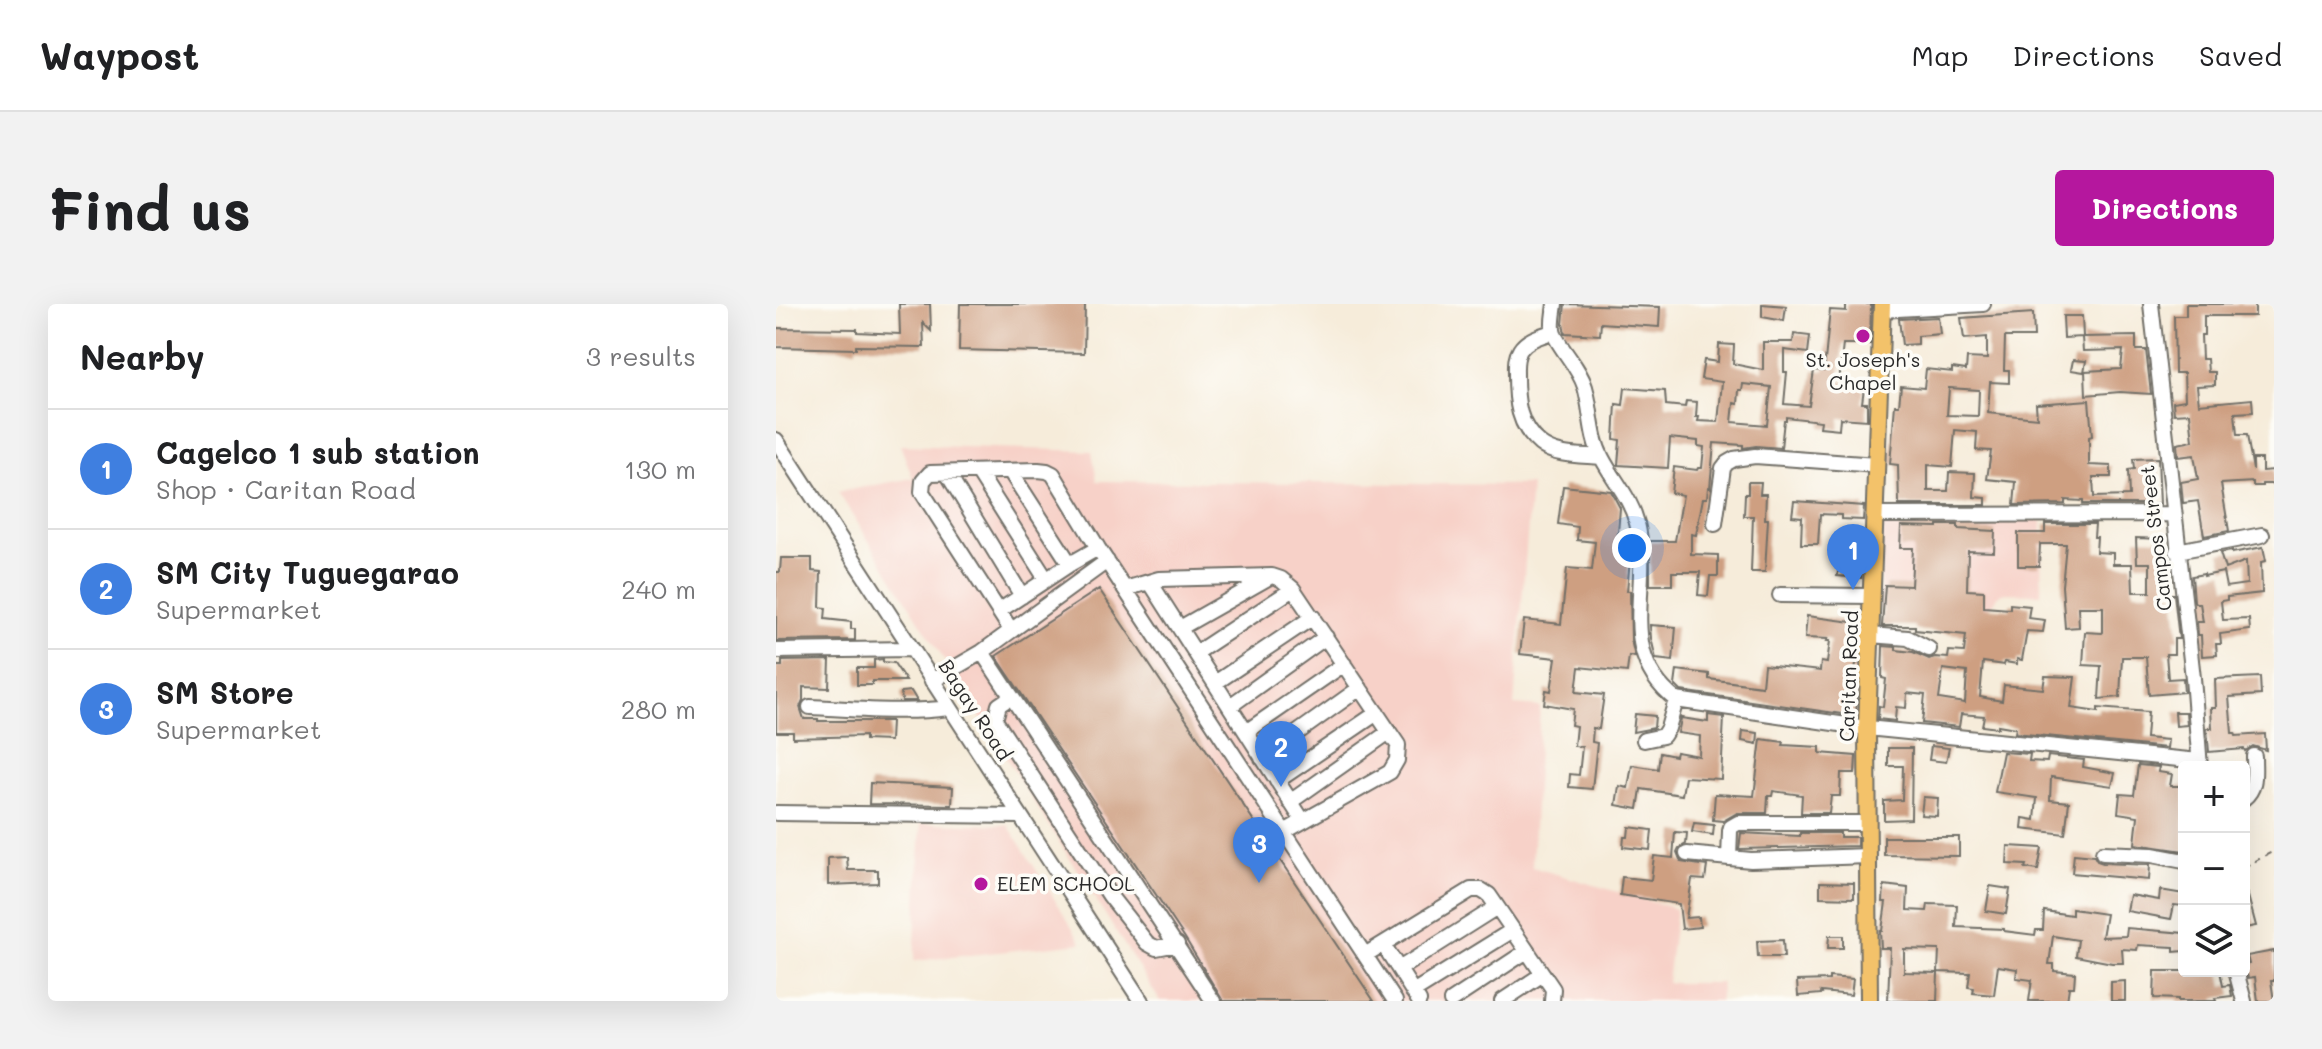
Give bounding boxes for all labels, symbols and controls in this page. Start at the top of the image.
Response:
text: Waypost [40,30,199,80]
text: Map [1912,37,1969,73]
text: Directions [2013,37,2155,73]
text: Saved [2199,37,2282,73]
button: Directions [2055,170,2274,246]
text: Find us [48,172,251,245]
marker: St. Joseph's Chapel [1854,327,1872,345]
text: Nearby [80,334,205,379]
text: 3 results [586,339,696,373]
place label: St. Joseph's Chapel [1805,346,1921,395]
text: Cagelco 1 sub station [156,432,480,472]
text: 1 [100,452,112,486]
text: 130 m [624,452,696,486]
street label: Campos Street [2133,464,2177,612]
text: Shop · Caritan Road [156,472,416,506]
pin: 1 [1827,524,1879,590]
your location [1612,528,1652,568]
text: SM City Tuguegarao [156,552,459,592]
text: 2 [99,572,113,606]
text: 240 m [621,572,696,606]
text: Supermarket [156,592,321,626]
street label: Caritan Road [1833,610,1863,742]
street label: Bagay Road [933,654,1018,765]
text: SM Store [156,672,294,712]
text: 3 [98,692,114,726]
text: 280 m [621,692,696,726]
text: Supermarket [156,712,321,746]
pin: 2 [1255,721,1307,787]
map controls [2178,761,2250,977]
button: + [2178,761,2250,833]
pin: 3 [1233,817,1285,883]
button: − [2178,833,2250,905]
place label: ELEM SCHOOL [997,870,1135,896]
marker: ELEM SCHOOL [972,875,990,893]
button: layers [2178,905,2250,977]

